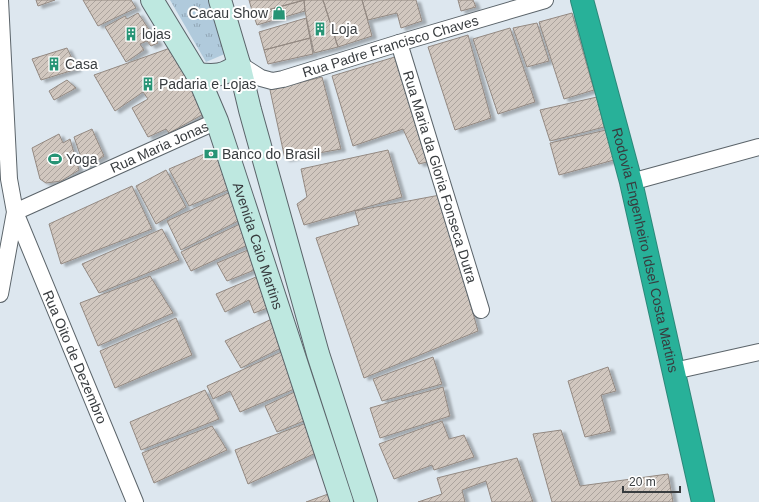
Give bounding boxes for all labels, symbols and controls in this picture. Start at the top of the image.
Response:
place label: Cacau Show [189,5,269,21]
shop icon: Cacau Show [271,5,287,21]
street label: Rua Padre Francisco Chaves [301,12,480,80]
building icon: Loja [312,21,328,37]
place label: Loja [331,21,358,37]
building icon: lojas [123,26,139,42]
place label: lojas [142,26,171,42]
building icon: Casa [46,56,62,72]
place label: Casa [65,56,98,72]
street label: Rua Maria da Gloria Fonseca Dutra [400,69,480,285]
building icon: Padaria e Lojas [140,76,156,92]
place label: Padaria e Lojas [159,76,256,92]
street label: Rua Maria Jonas [108,118,211,176]
street label: Rodovia Engenheiro Idsel Costa Martins [609,126,682,374]
bank icon: Banco do Brasil [203,146,219,162]
place label: Banco do Brasil [222,146,320,162]
sports icon: Yoga [47,151,63,167]
place label: Yoga [66,151,98,167]
street label: Avenida Caio Martins [230,180,286,311]
street label: Rua Oito de Dezembro [40,288,110,426]
scale bar [623,468,680,494]
text: 20 m [629,475,656,489]

